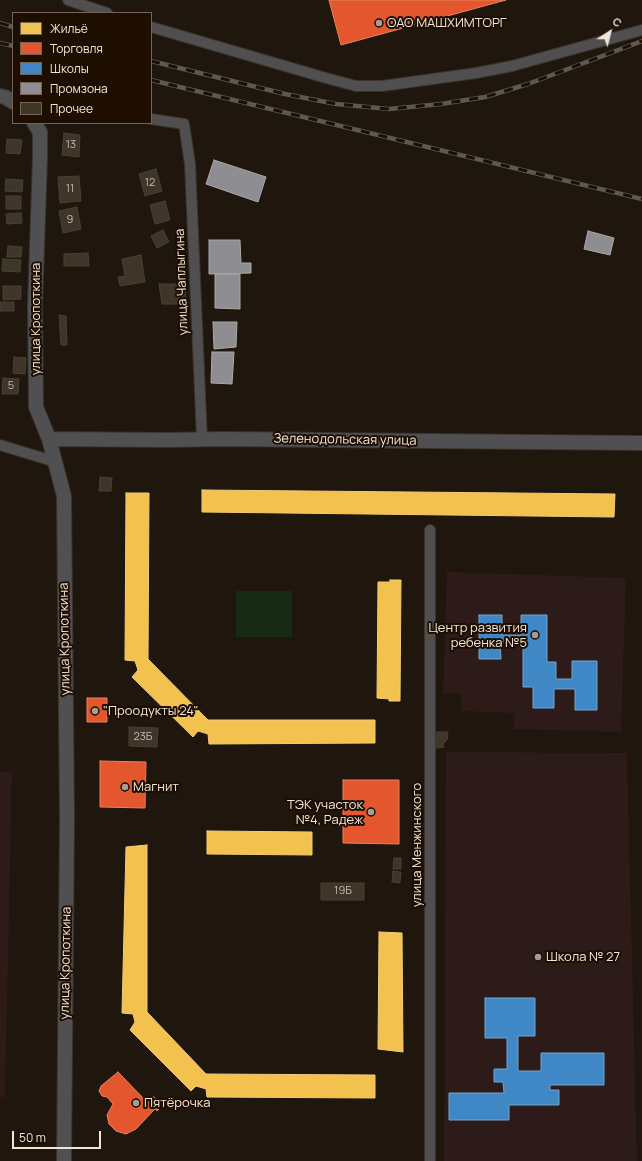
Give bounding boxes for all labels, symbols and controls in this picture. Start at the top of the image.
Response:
legend [12,12,152,124]
north arrow [590,12,630,52]
text: С [610,13,625,30]
place label: ОАО МАШХИМТОРГ [387,15,507,31]
marker: ОАО МАШХИМТОРГ [374,18,384,28]
text: Жильё [50,20,88,37]
text: Торговля [50,40,103,57]
text: Школы [50,60,89,77]
text: Промзона [50,80,108,97]
text: Прочее [50,100,93,117]
house number: 13 [66,138,76,152]
house number: 12 [145,176,155,190]
house number: 11 [66,182,74,196]
house number: 9 [67,213,73,227]
street label: улица Чаплыгина [172,228,192,336]
street label: улица Кропоткина [28,263,44,375]
house number: 5 [8,379,14,393]
street label: Зеленодольская улица [273,431,417,449]
street label: улица Кропоткина [56,583,74,695]
place label: Центр развития ребенка №5 [428,620,527,651]
marker: Центр развития ребенка №5 [530,630,540,640]
place label: "Проодукты 24" [103,703,199,719]
marker: "Проодукты 24" [90,706,100,716]
house number: 23Б [134,730,152,744]
place label: Магнит [133,779,179,795]
marker: Магнит [120,782,130,792]
street label: улица Менжинского [409,783,425,907]
place label: ТЭК участок №4, Радеж [287,797,363,828]
marker: ТЭК участок №4, Радеж [366,807,376,817]
house number: 19Б [334,884,352,898]
street label: улица Кропоткина [57,907,75,1019]
place label: Школа № 27 [546,949,620,965]
marker: Школа № 27 [533,952,543,962]
place label: Пятёрочка [144,1095,210,1111]
marker: Пятёрочка [131,1098,141,1108]
scale bar [14,1123,103,1149]
text: 50 m [19,1129,46,1146]

